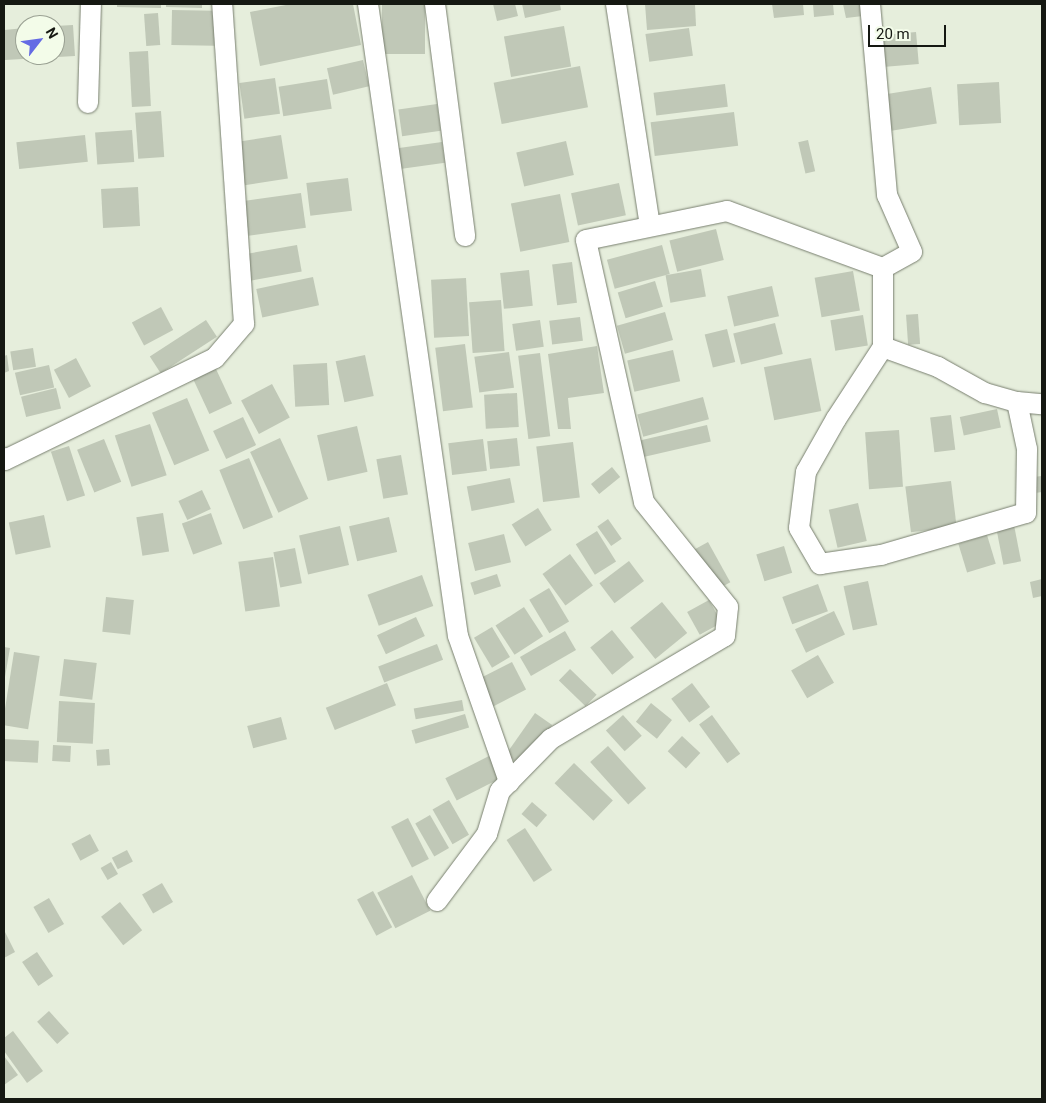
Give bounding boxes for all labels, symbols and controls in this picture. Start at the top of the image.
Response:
north arrow [15,15,65,65]
scale bar [871,15,948,47]
text: N [43,25,62,41]
text: 20 m [876,25,910,43]

